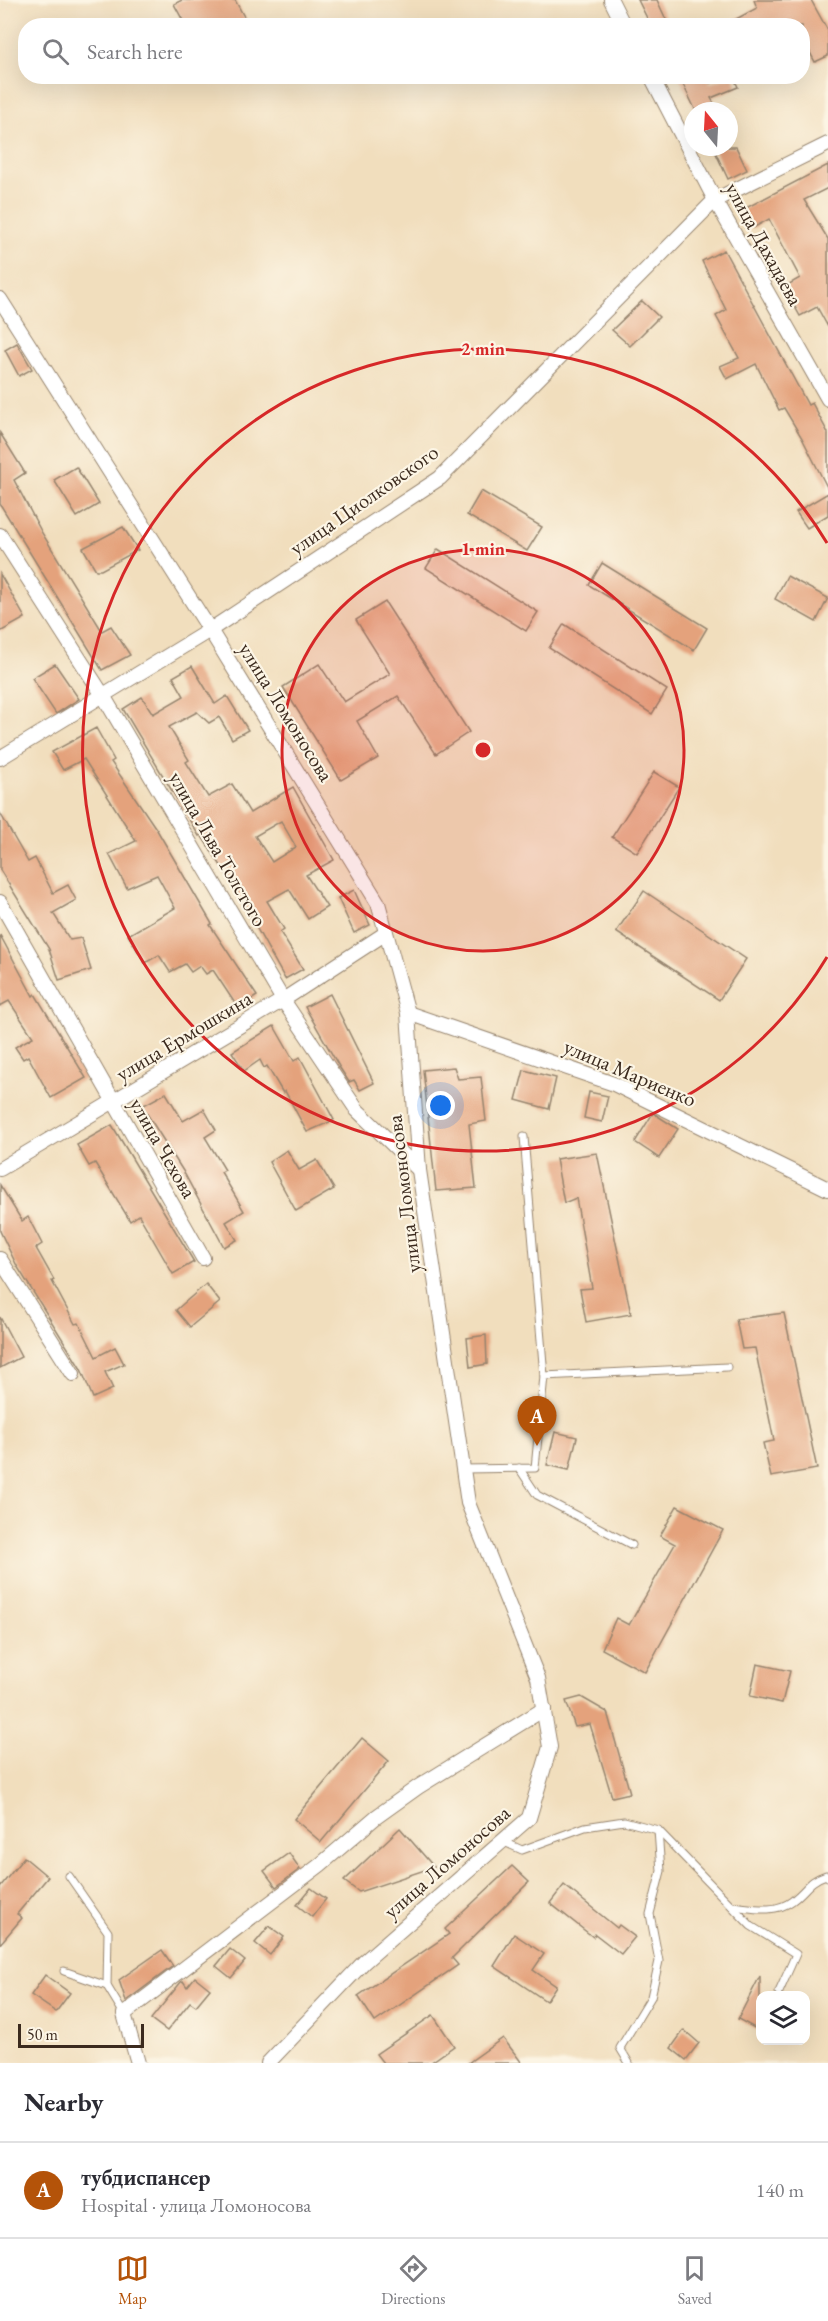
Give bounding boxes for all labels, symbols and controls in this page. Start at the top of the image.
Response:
search box [18,18,810,84]
icon: search [39,35,72,68]
text: Search here [87,37,182,66]
north arrow [684,102,738,156]
street label: улица Дахадаева [719,177,810,311]
text: 2 min [461,337,505,360]
street label: улица Циолковского [284,438,443,561]
text: 1 min [461,537,505,560]
street label: улица Ломоносова [233,637,340,787]
centre of rings [473,740,493,760]
street label: улица Льва Толстого [163,766,274,931]
street label: улица Ермошкина [111,984,257,1087]
street label: улица Мариенко [560,1033,700,1113]
your location [426,1091,455,1120]
street label: улица Чехова [124,1093,203,1203]
street label: улица Ломоносова [380,1113,427,1275]
pin: A [518,1396,556,1446]
street label: улица Ломоносова [378,1799,516,1924]
map controls [756,1991,810,2045]
button: layers [756,1991,810,2045]
scale bar [18,2021,144,2048]
text: 50 m [27,2024,58,2045]
text: Nearby [24,2085,104,2119]
text: тубдиспансер [81,2163,210,2192]
text: A [36,2177,51,2203]
text: 140 m [756,2177,804,2203]
text: Hospital · улица Ломоносова [81,2192,311,2218]
tab: Map [116,2252,149,2309]
tab: Directions [381,2252,446,2309]
tab: Saved [678,2252,712,2309]

